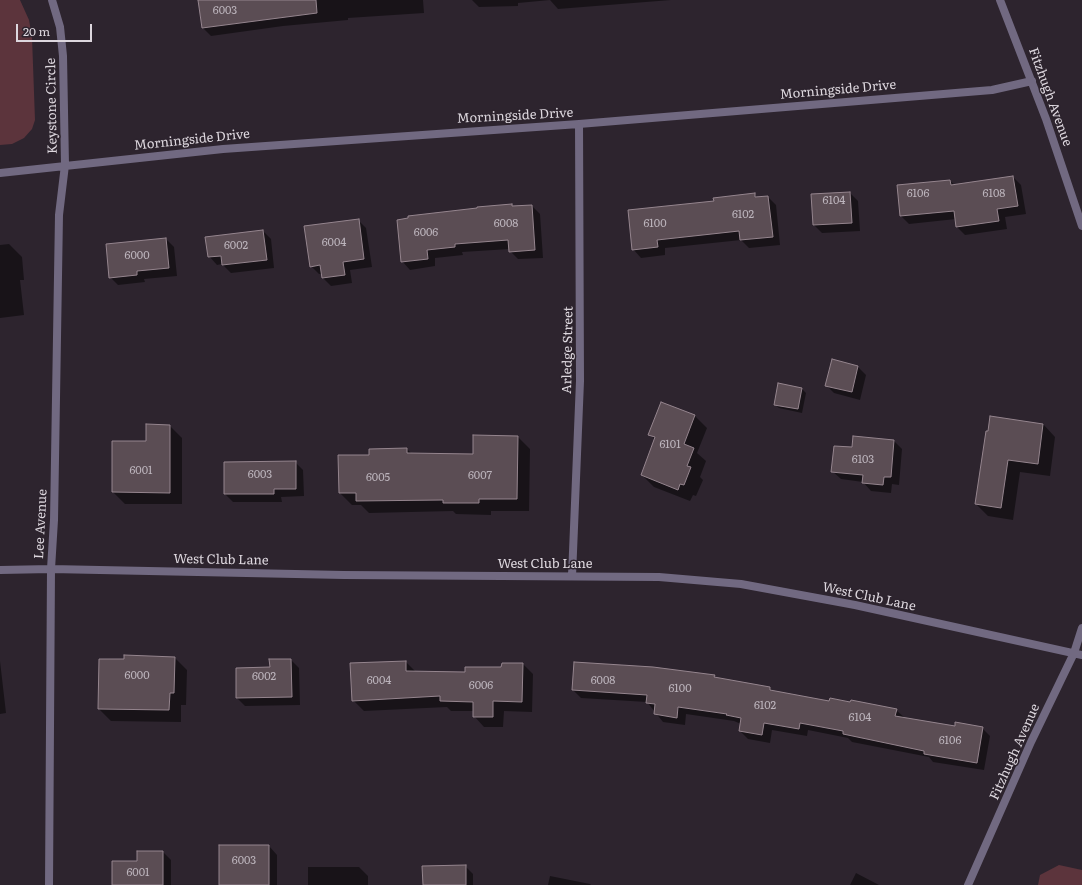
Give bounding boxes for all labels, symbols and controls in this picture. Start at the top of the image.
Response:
house number: 6003 [213,4,237,18]
scale bar [18,16,94,42]
text: 20 m [23,22,50,40]
street label: Fitzhugh Avenue [1025,45,1075,149]
street label: Keystone Circle [43,58,61,154]
street label: Morningside Drive [779,77,897,103]
street label: Morningside Drive [456,105,574,127]
street label: Morningside Drive [133,126,251,154]
house number: 6106 [907,187,929,201]
house number: 6108 [983,187,1005,201]
house number: 6104 [823,194,845,208]
house number: 6102 [732,208,754,222]
house number: 6008 [494,217,518,231]
house number: 6100 [643,217,667,231]
house number: 6006 [414,226,438,240]
house number: 6004 [322,236,346,250]
house number: 6002 [224,239,248,253]
house number: 6000 [125,249,149,263]
street label: Arledge Street [559,306,577,394]
house number: 6101 [659,438,681,452]
house number: 6103 [852,453,874,467]
house number: 6001 [129,464,153,478]
house number: 6003 [248,468,272,482]
house number: 6007 [468,469,492,483]
house number: 6005 [366,471,390,485]
street label: Lee Avenue [31,489,51,559]
street label: West Club Lane [173,551,269,569]
street label: West Club Lane [497,556,593,572]
street label: West Club Lane [821,579,917,615]
house number: 6000 [125,669,149,683]
house number: 6002 [252,670,276,684]
house number: 6004 [367,674,391,688]
house number: 6008 [591,674,615,688]
house number: 6006 [469,679,493,693]
house number: 6100 [668,682,692,696]
house number: 6102 [754,699,776,713]
street label: Fitzhugh Avenue [987,701,1043,803]
house number: 6104 [849,711,871,725]
house number: 6106 [939,734,961,748]
house number: 6003 [232,854,256,868]
house number: 6001 [126,866,150,880]

